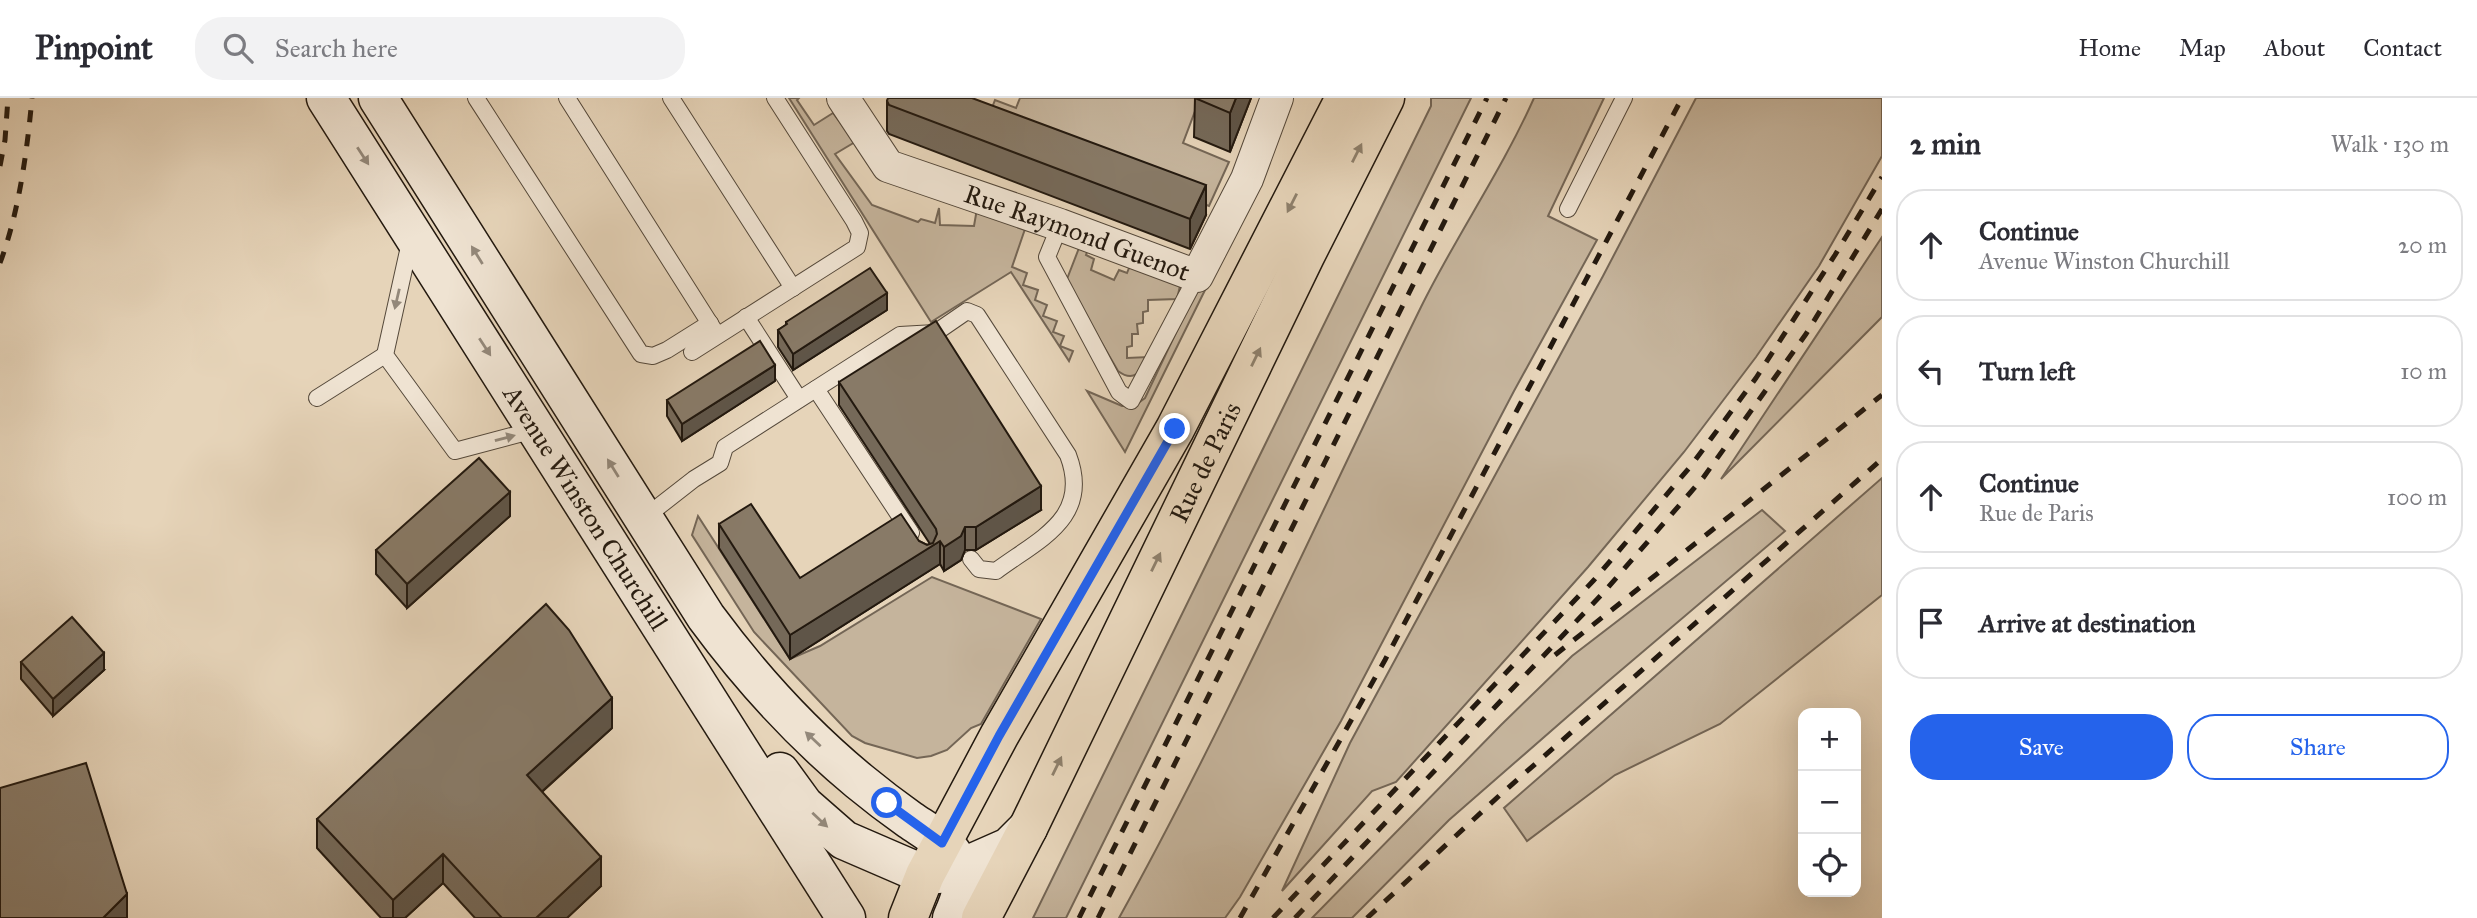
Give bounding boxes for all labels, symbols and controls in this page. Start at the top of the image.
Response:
search box [195,17,685,80]
text: Pinpoint [35,28,153,68]
icon: search [219,29,257,67]
text: Search here [275,32,398,64]
text: Home [2078,33,2141,63]
text: Map [2179,33,2226,63]
text: About [2264,33,2325,63]
text: Contact [2363,33,2442,63]
text: 2 min [1910,126,1981,162]
text: Walk · 130 m [2331,130,2449,158]
one-way arrow [1351,143,1362,163]
one-way arrow [356,146,369,165]
street label: Rue Raymond Guenot [960,177,1194,288]
one-way arrow [1287,193,1298,213]
text: Continue [1979,215,2079,247]
icon: ahead [1912,226,1950,264]
text: 20 m [2398,231,2447,259]
one-way arrow [471,246,484,265]
text: Avenue Winston Churchill [1979,247,2230,275]
one-way arrow [392,288,403,310]
one-way arrow [479,338,492,357]
one-way arrow [1250,347,1261,367]
icon: left [1912,352,1950,390]
text: Turn left [1979,355,2075,387]
text: 10 m [2400,357,2447,385]
street label: Avenue Winston Churchill [496,378,675,636]
street label: Rue de Paris [1162,397,1248,528]
route end [1159,413,1190,444]
one-way arrow [495,432,516,442]
one-way arrow [606,458,619,478]
text: Continue [1979,467,2079,499]
icon: ahead [1912,478,1950,516]
text: 100 m [2387,483,2447,511]
text: Rue de Paris [1979,499,2094,527]
one-way arrow [1151,552,1162,572]
icon: arrive [1912,604,1950,642]
text: Arrive at destination [1979,607,2196,639]
map controls [1798,708,1861,897]
button: + [1798,708,1861,771]
button: Save [1910,714,2173,780]
button: Share [2187,714,2449,780]
one-way arrow [804,730,821,747]
one-way arrow [1051,756,1063,776]
button: − [1798,771,1861,834]
route start [871,787,902,818]
one-way arrow [811,812,828,828]
button: locate [1798,834,1861,897]

